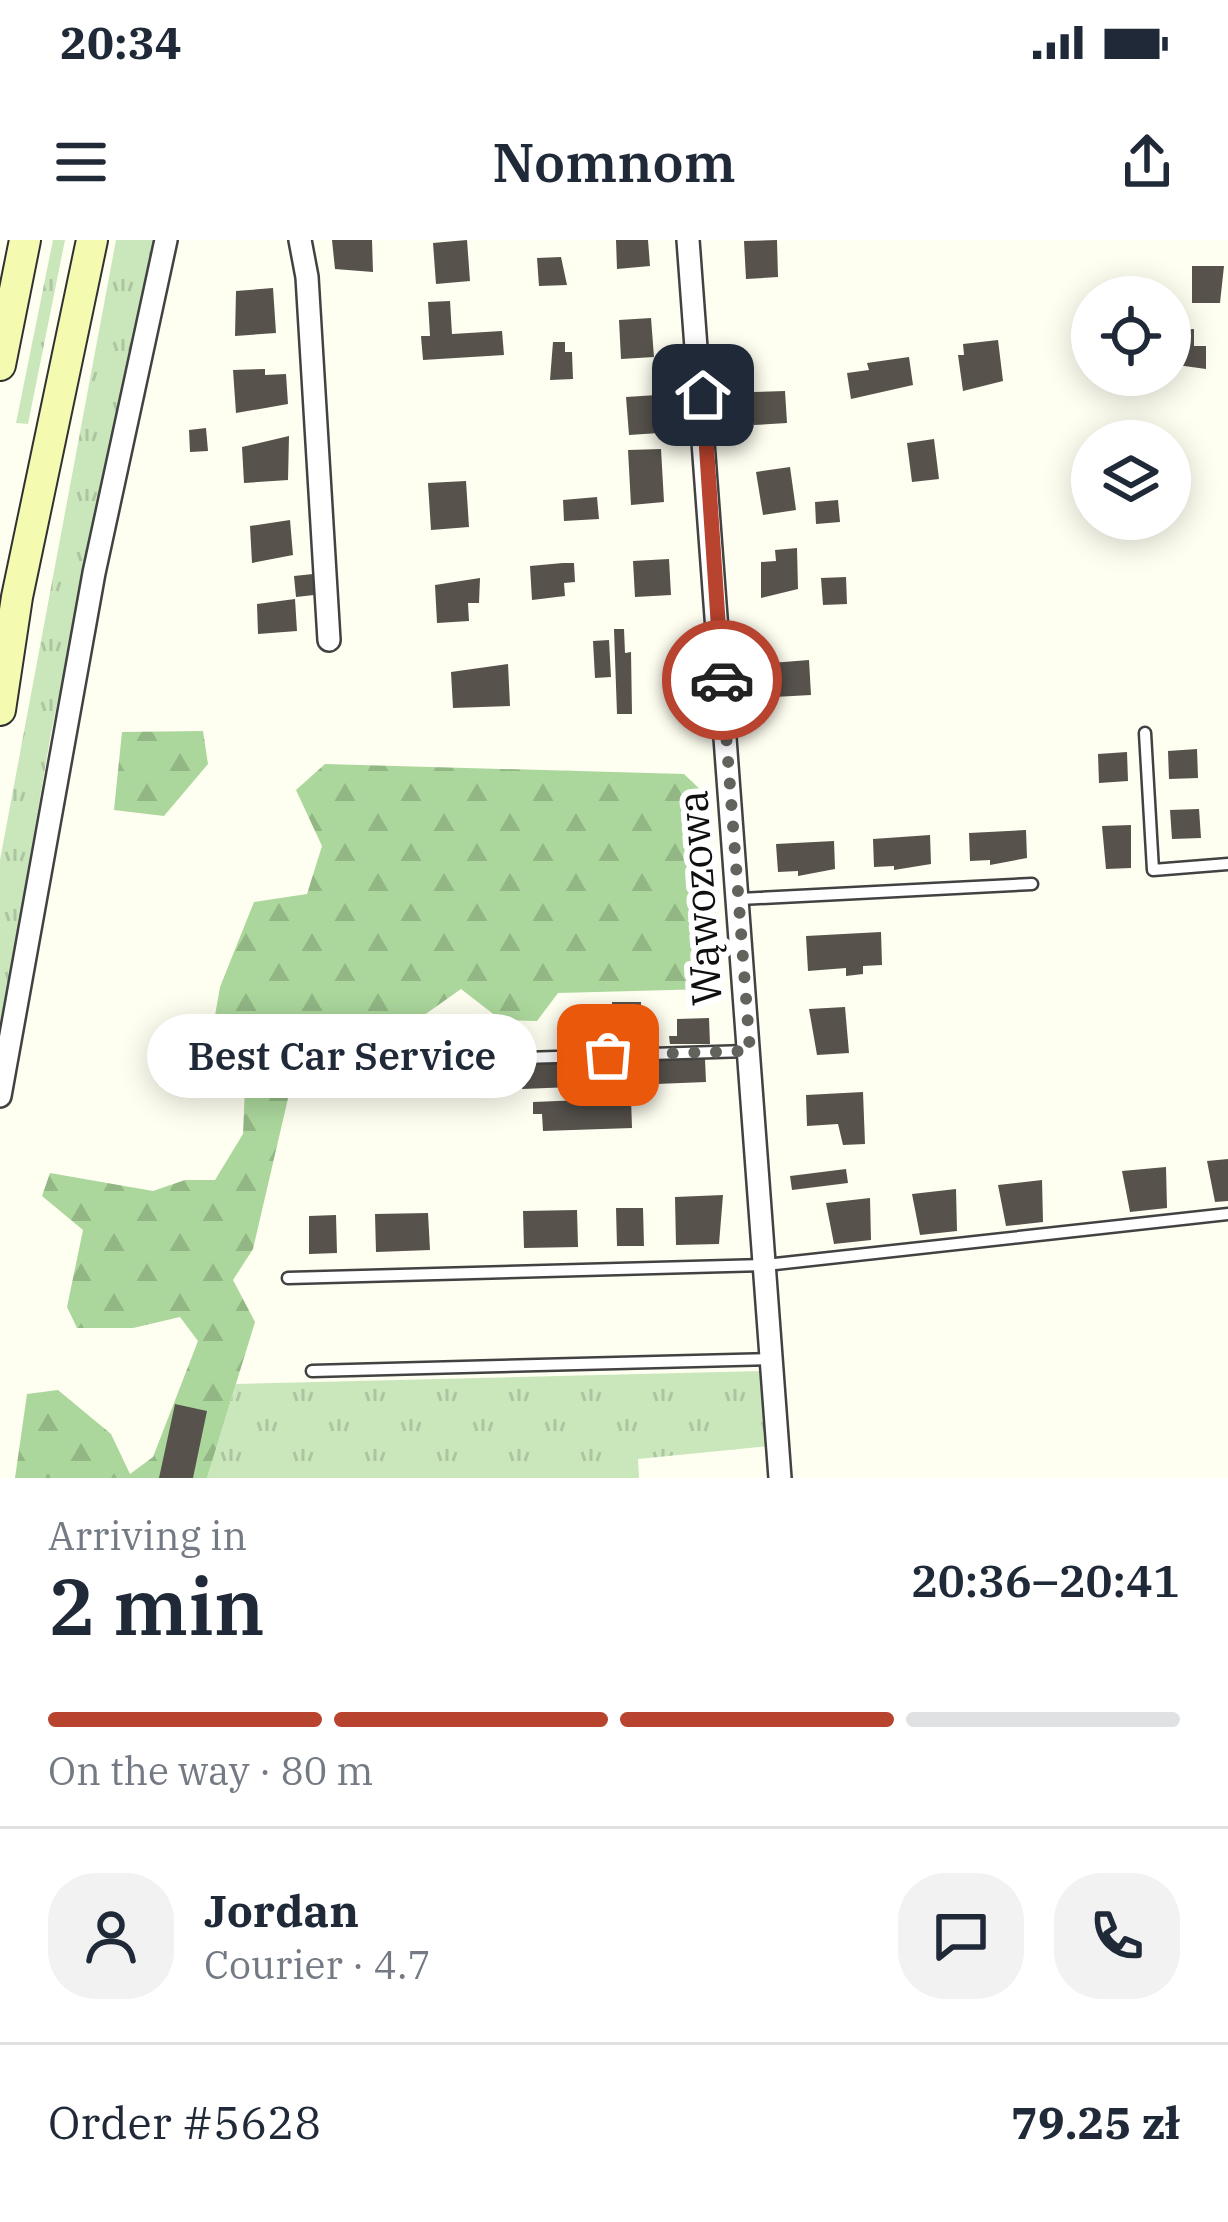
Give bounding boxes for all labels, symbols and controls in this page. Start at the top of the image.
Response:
text: 20:34 [60,13,182,71]
text: Nomnom [492,127,736,197]
icon: menu [48,129,114,195]
icon: share [1114,129,1180,195]
map controls [1071,276,1191,540]
button: locate [1071,276,1191,396]
pin [652,344,754,446]
icon: home [670,362,736,428]
button: layers [1071,420,1191,540]
courier [662,620,782,740]
icon: car [689,647,755,713]
street label: Wąwozowa [664,788,734,1008]
pin [557,1004,659,1106]
callout: Best Car Service [146,1013,536,1097]
icon: bag [575,1022,641,1088]
text: Best Car Service [188,1030,496,1081]
text: Arriving in [48,1510,247,1561]
text: 20:36–20:41 [911,1551,1180,1609]
text: 2 min [48,1555,265,1656]
text: On the way · 80 m [48,1745,373,1796]
button: person [48,1873,174,1999]
button: chat [898,1873,1024,1999]
button: phone [1054,1873,1180,1999]
text: Jordan [204,1881,359,1939]
text: Courier · 4.7 [204,1939,431,1990]
text: Order #5628 [48,2093,321,2151]
text: 79.25 zł [1011,2093,1180,2151]

